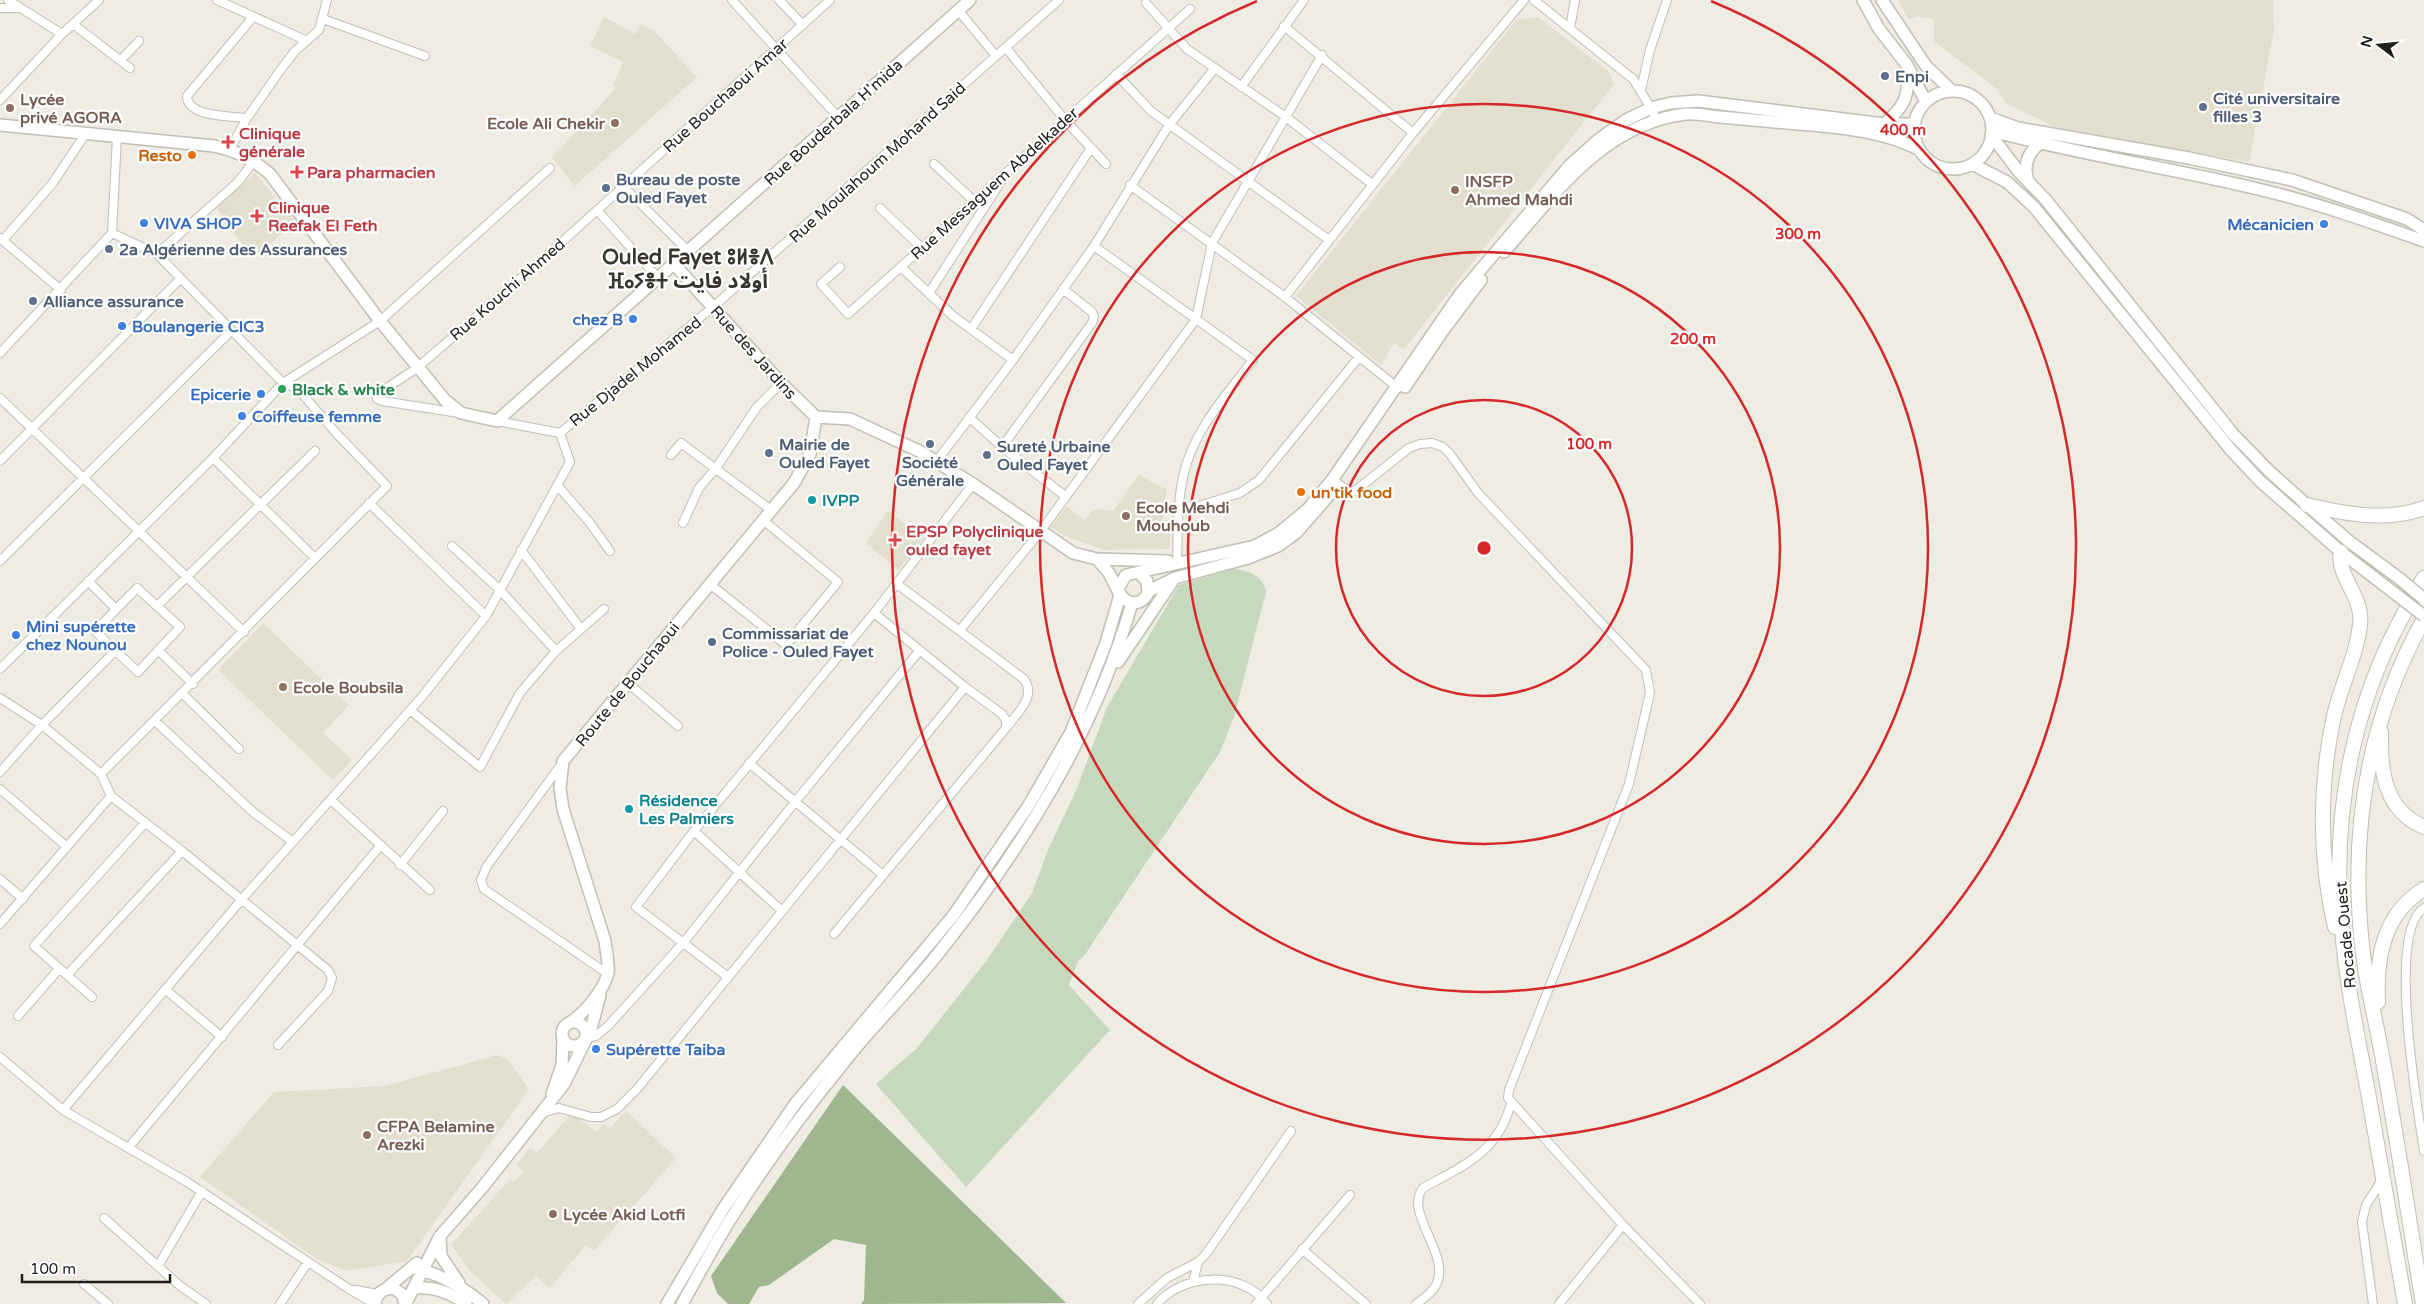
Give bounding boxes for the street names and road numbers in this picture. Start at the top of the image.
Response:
street label: Rue Bouchaoui Amar [659,34,793,157]
street label: Rue Bouderbala H'mida [760,55,907,190]
street label: Rue Moulahoum Mohand Said [785,78,970,247]
street label: Rue Messaguem Abdelkader [907,103,1083,264]
street label: Rue Kouchi Ahmed [446,234,569,345]
street label: Rue des Jardins [706,302,801,404]
street label: Rue Djadel Mohamed [566,312,706,431]
street label: Route de Bouchaoui [571,618,684,751]
street label: Rocade Ouest [2331,881,2361,989]

